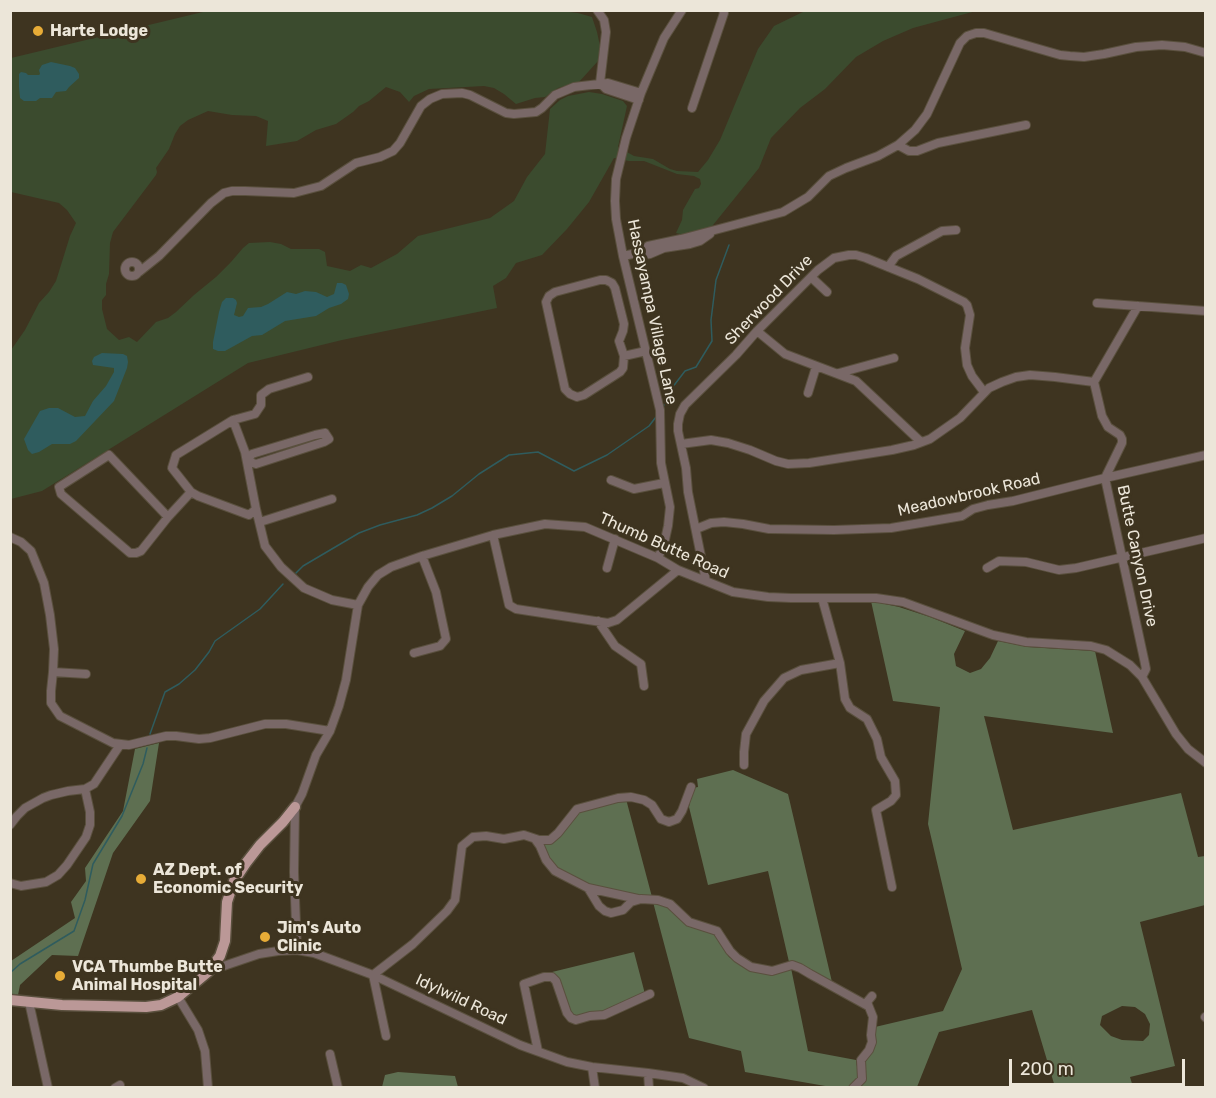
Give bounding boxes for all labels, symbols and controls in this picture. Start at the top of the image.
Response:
place label: Harte Lodge [50,21,148,41]
marker: Harte Lodge [31,24,45,38]
street label: Hassayampa Village Lane [623,218,681,406]
street label: Sherwood Drive [721,251,817,349]
street label: Meadowbrook Road [896,469,1042,521]
street label: Butte Canyon Drive [1113,483,1161,629]
street label: Thumb Butte Road [596,509,732,583]
place label: AZ Dept. of Economic Security [153,860,303,898]
marker: AZ Dept. of Economic Security [134,872,148,886]
place label: Jim's Auto Clinic [277,918,361,956]
marker: Jim's Auto Clinic [258,930,272,944]
place label: VCA Thumbe Butte Animal Hospital [72,957,223,995]
marker: VCA Thumbe Butte Animal Hospital [53,969,67,983]
street label: Idylwild Road [412,970,510,1030]
scale bar [1012,1047,1188,1085]
text: 200 m [1020,1058,1074,1080]

